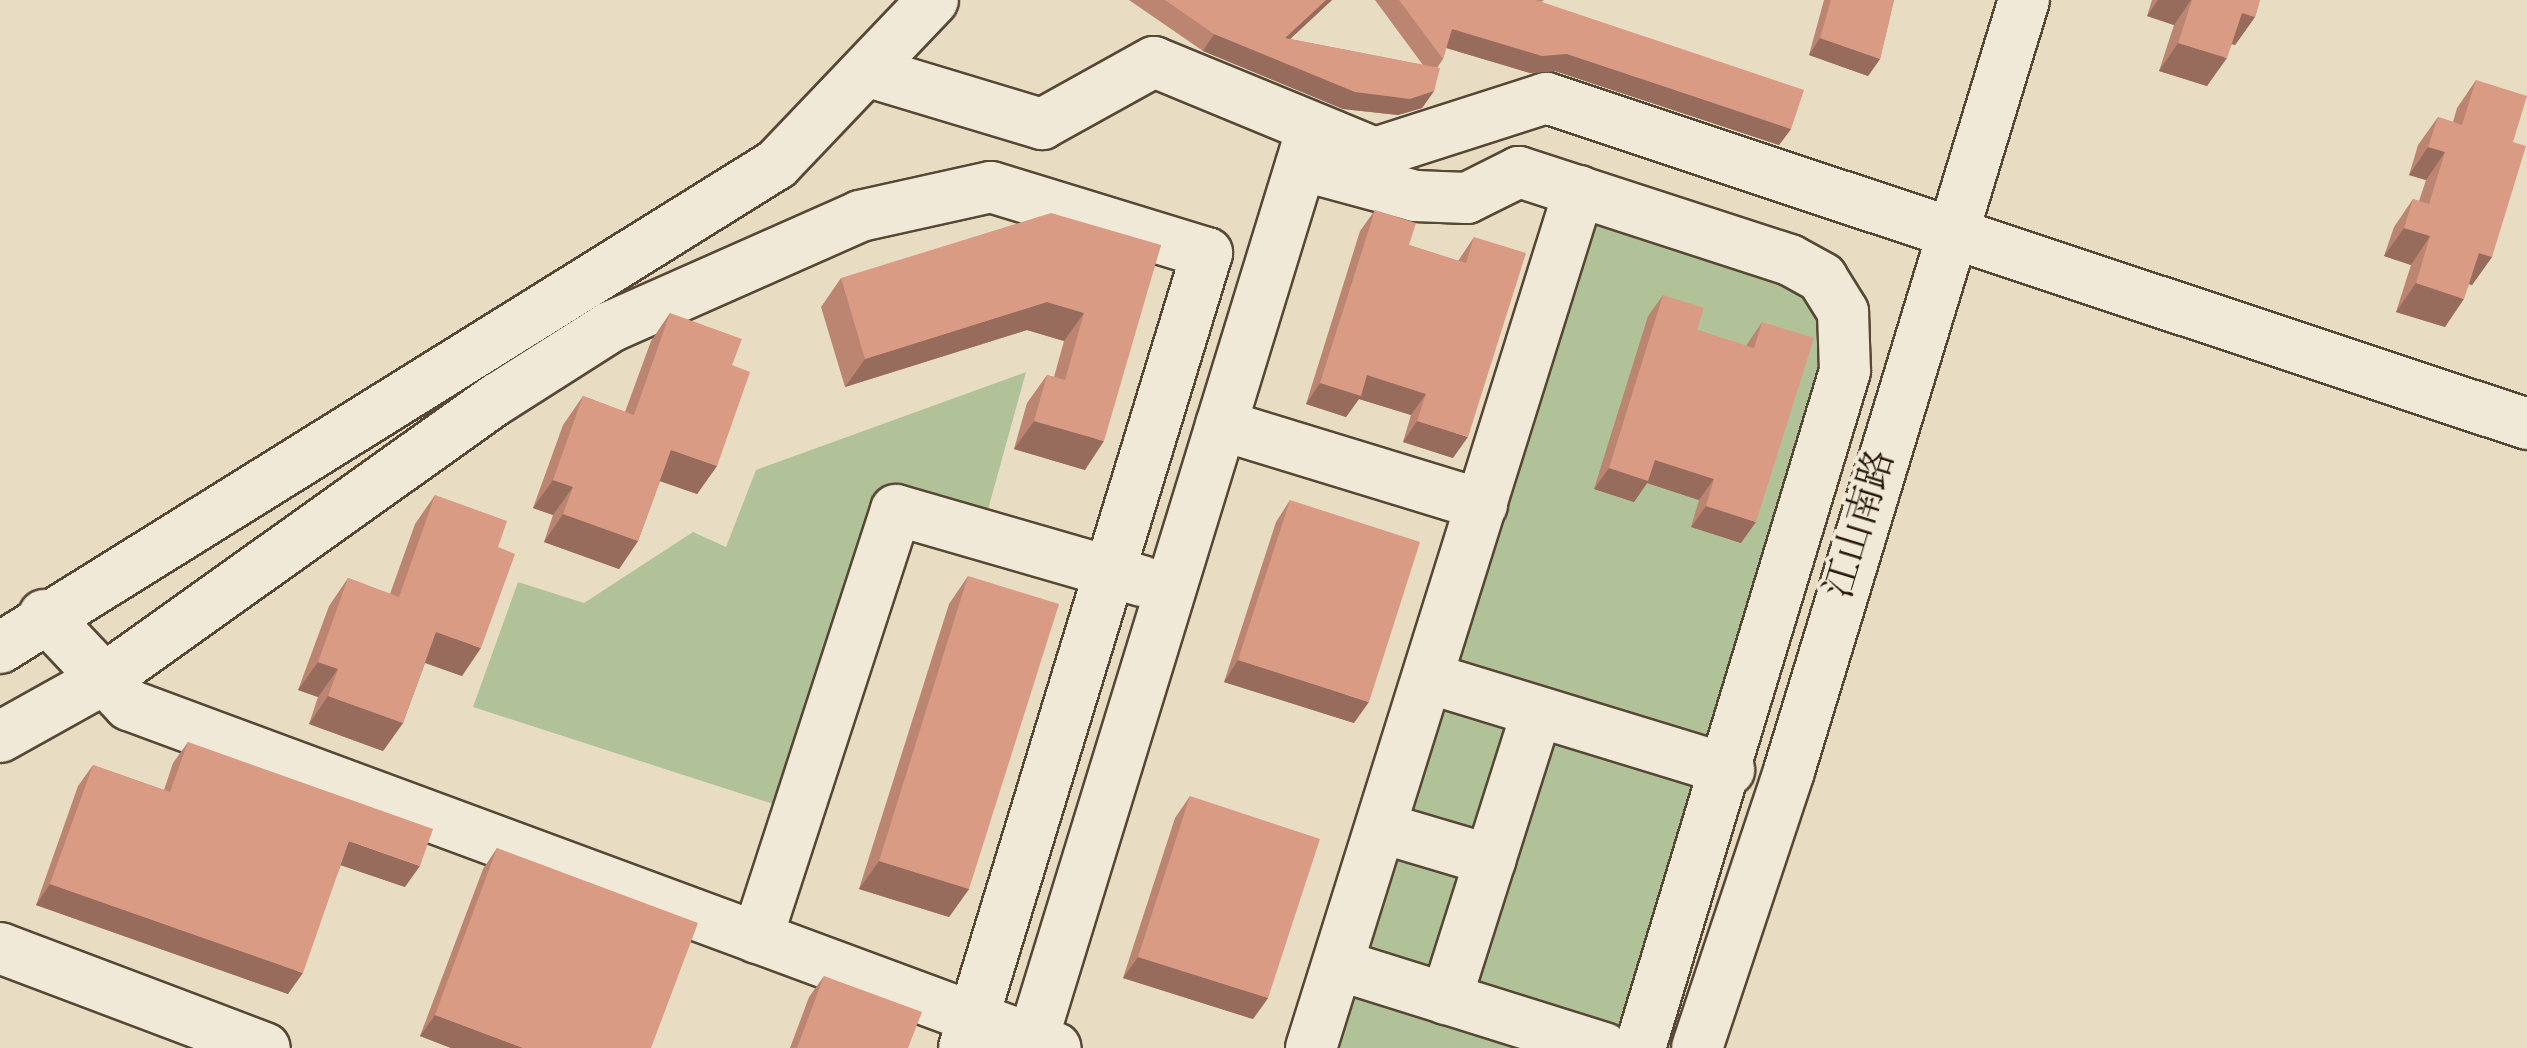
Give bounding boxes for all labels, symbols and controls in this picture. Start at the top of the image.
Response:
street label: 江山南路 [1819,446,1907,604]

